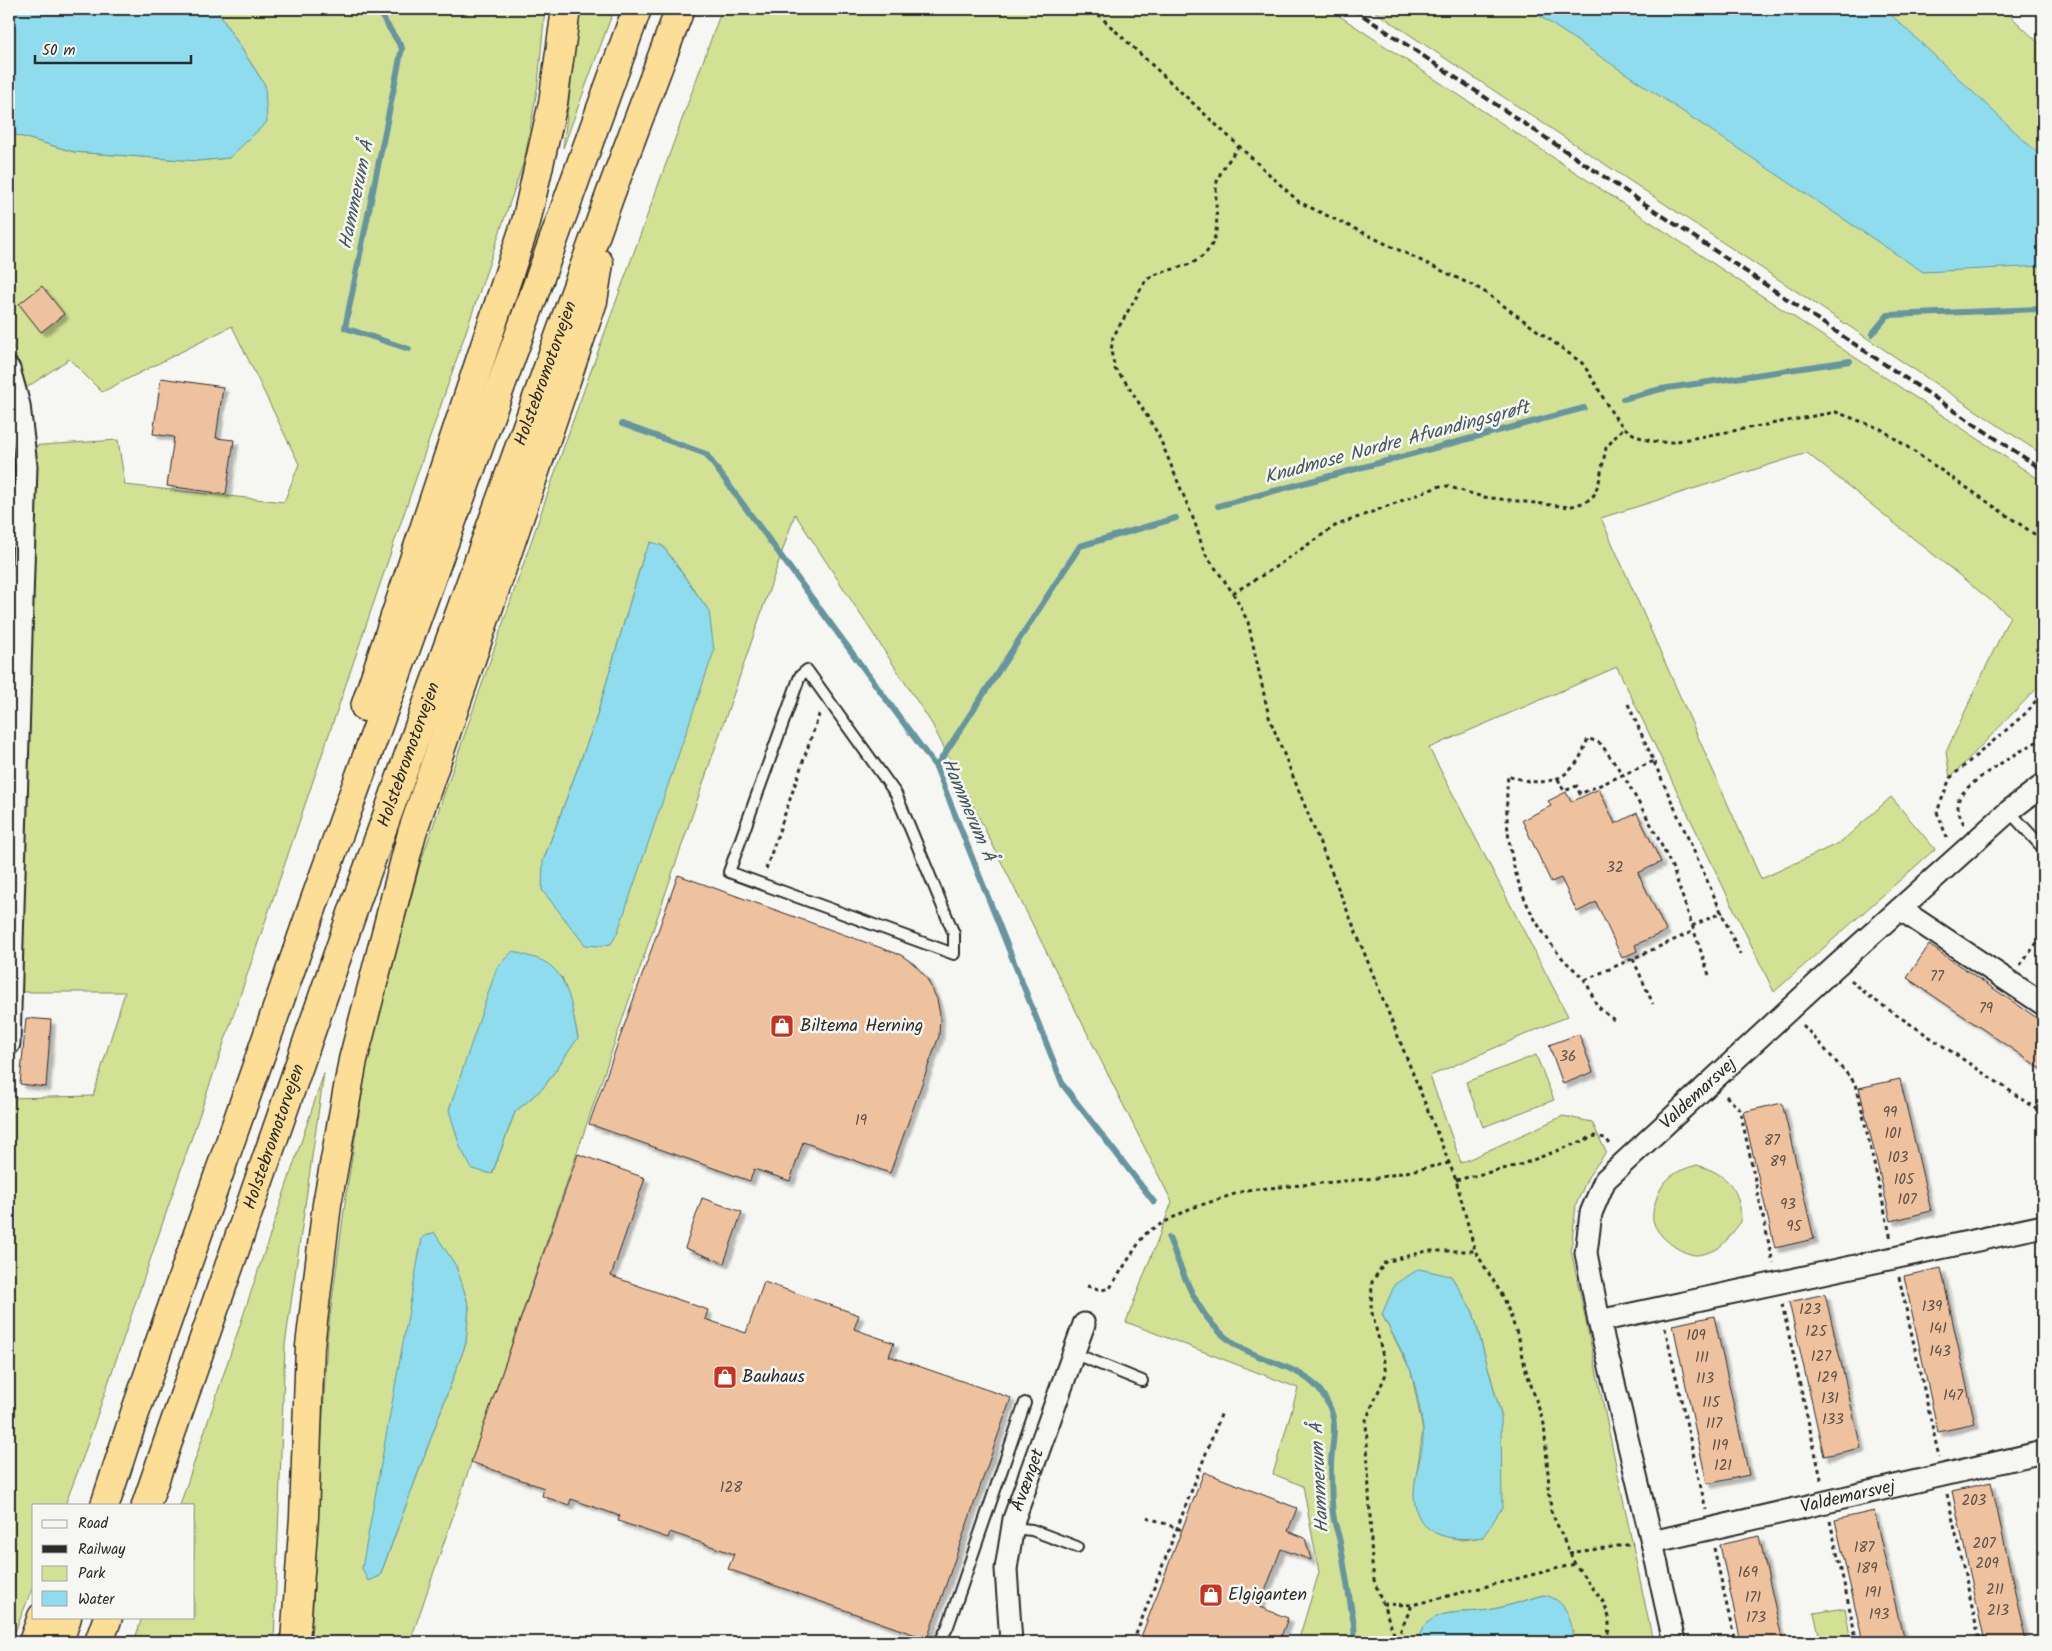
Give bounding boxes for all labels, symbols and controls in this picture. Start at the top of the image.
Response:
scale bar [35,32,191,64]
text: 50 m [42,39,76,63]
water label: Hammerum Å [331,136,384,252]
street label: Holstebromotorvejen [506,297,585,450]
water label: Knudmose Nordre Afvandingsgrøft [1261,392,1535,493]
street label: Holstebromotorvejen [369,678,448,831]
water label: Hammerum Å [933,753,1004,869]
house number: 32 [1606,856,1624,880]
house number: 77 [1930,965,1945,989]
house number: 79 [1979,997,1994,1021]
place label: Biltema Herning [800,1012,923,1041]
shop icon: Biltema Herning [769,1013,795,1039]
house number: 36 [1560,1045,1576,1069]
street label: Valdemarsvej [1653,1049,1744,1137]
street label: Holstebromotorvejen [235,1060,313,1214]
house number: 99 [1883,1101,1898,1125]
house number: 19 [855,1109,868,1133]
house number: 101 [1885,1122,1902,1146]
house number: 87 [1764,1129,1781,1153]
house number: 103 [1888,1146,1909,1170]
house number: 89 [1770,1150,1787,1174]
house number: 105 [1894,1168,1915,1192]
house number: 107 [1897,1188,1918,1212]
house number: 93 [1780,1193,1796,1217]
house number: 95 [1786,1215,1803,1239]
house number: 139 [1922,1295,1943,1319]
house number: 123 [1799,1298,1821,1322]
house number: 141 [1929,1317,1947,1341]
house number: 125 [1805,1320,1828,1344]
house number: 109 [1686,1324,1706,1348]
house number: 143 [1929,1340,1951,1364]
house number: 127 [1811,1345,1832,1369]
house number: 111 [1695,1346,1709,1370]
place label: Bauhaus [742,1363,805,1392]
shop icon: Bauhaus [712,1364,738,1390]
house number: 129 [1817,1366,1838,1390]
house number: 113 [1696,1367,1714,1391]
house number: 147 [1943,1384,1964,1408]
house number: 131 [1821,1387,1839,1411]
house number: 115 [1702,1391,1721,1415]
house number: 133 [1822,1408,1844,1432]
house number: 117 [1706,1412,1723,1436]
water label: Hammerum Å [1302,1420,1338,1534]
house number: 119 [1712,1434,1729,1458]
street label: Åvænget [1003,1444,1053,1516]
house number: 121 [1714,1454,1732,1478]
street label: Valdemarsvej [1798,1472,1899,1522]
house number: 128 [720,1476,743,1500]
house number: 203 [1962,1489,1987,1513]
legend [32,1504,195,1618]
text: Road [78,1512,109,1536]
house number: 207 [1972,1532,1997,1556]
house number: 187 [1854,1536,1875,1560]
text: Railway [78,1538,126,1562]
house number: 209 [1975,1552,1999,1576]
house number: 189 [1856,1557,1878,1581]
house number: 169 [1738,1561,1759,1585]
text: Park [78,1562,106,1586]
house number: 211 [1986,1578,2004,1602]
place label: Elgiganten [1228,1581,1307,1610]
house number: 191 [1865,1581,1882,1605]
shop icon: Elgiganten [1198,1582,1224,1608]
house number: 171 [1745,1586,1761,1610]
text: Water [78,1588,115,1612]
house number: 213 [1987,1599,2009,1623]
house number: 193 [1869,1603,1890,1627]
house number: 173 [1746,1606,1767,1630]

